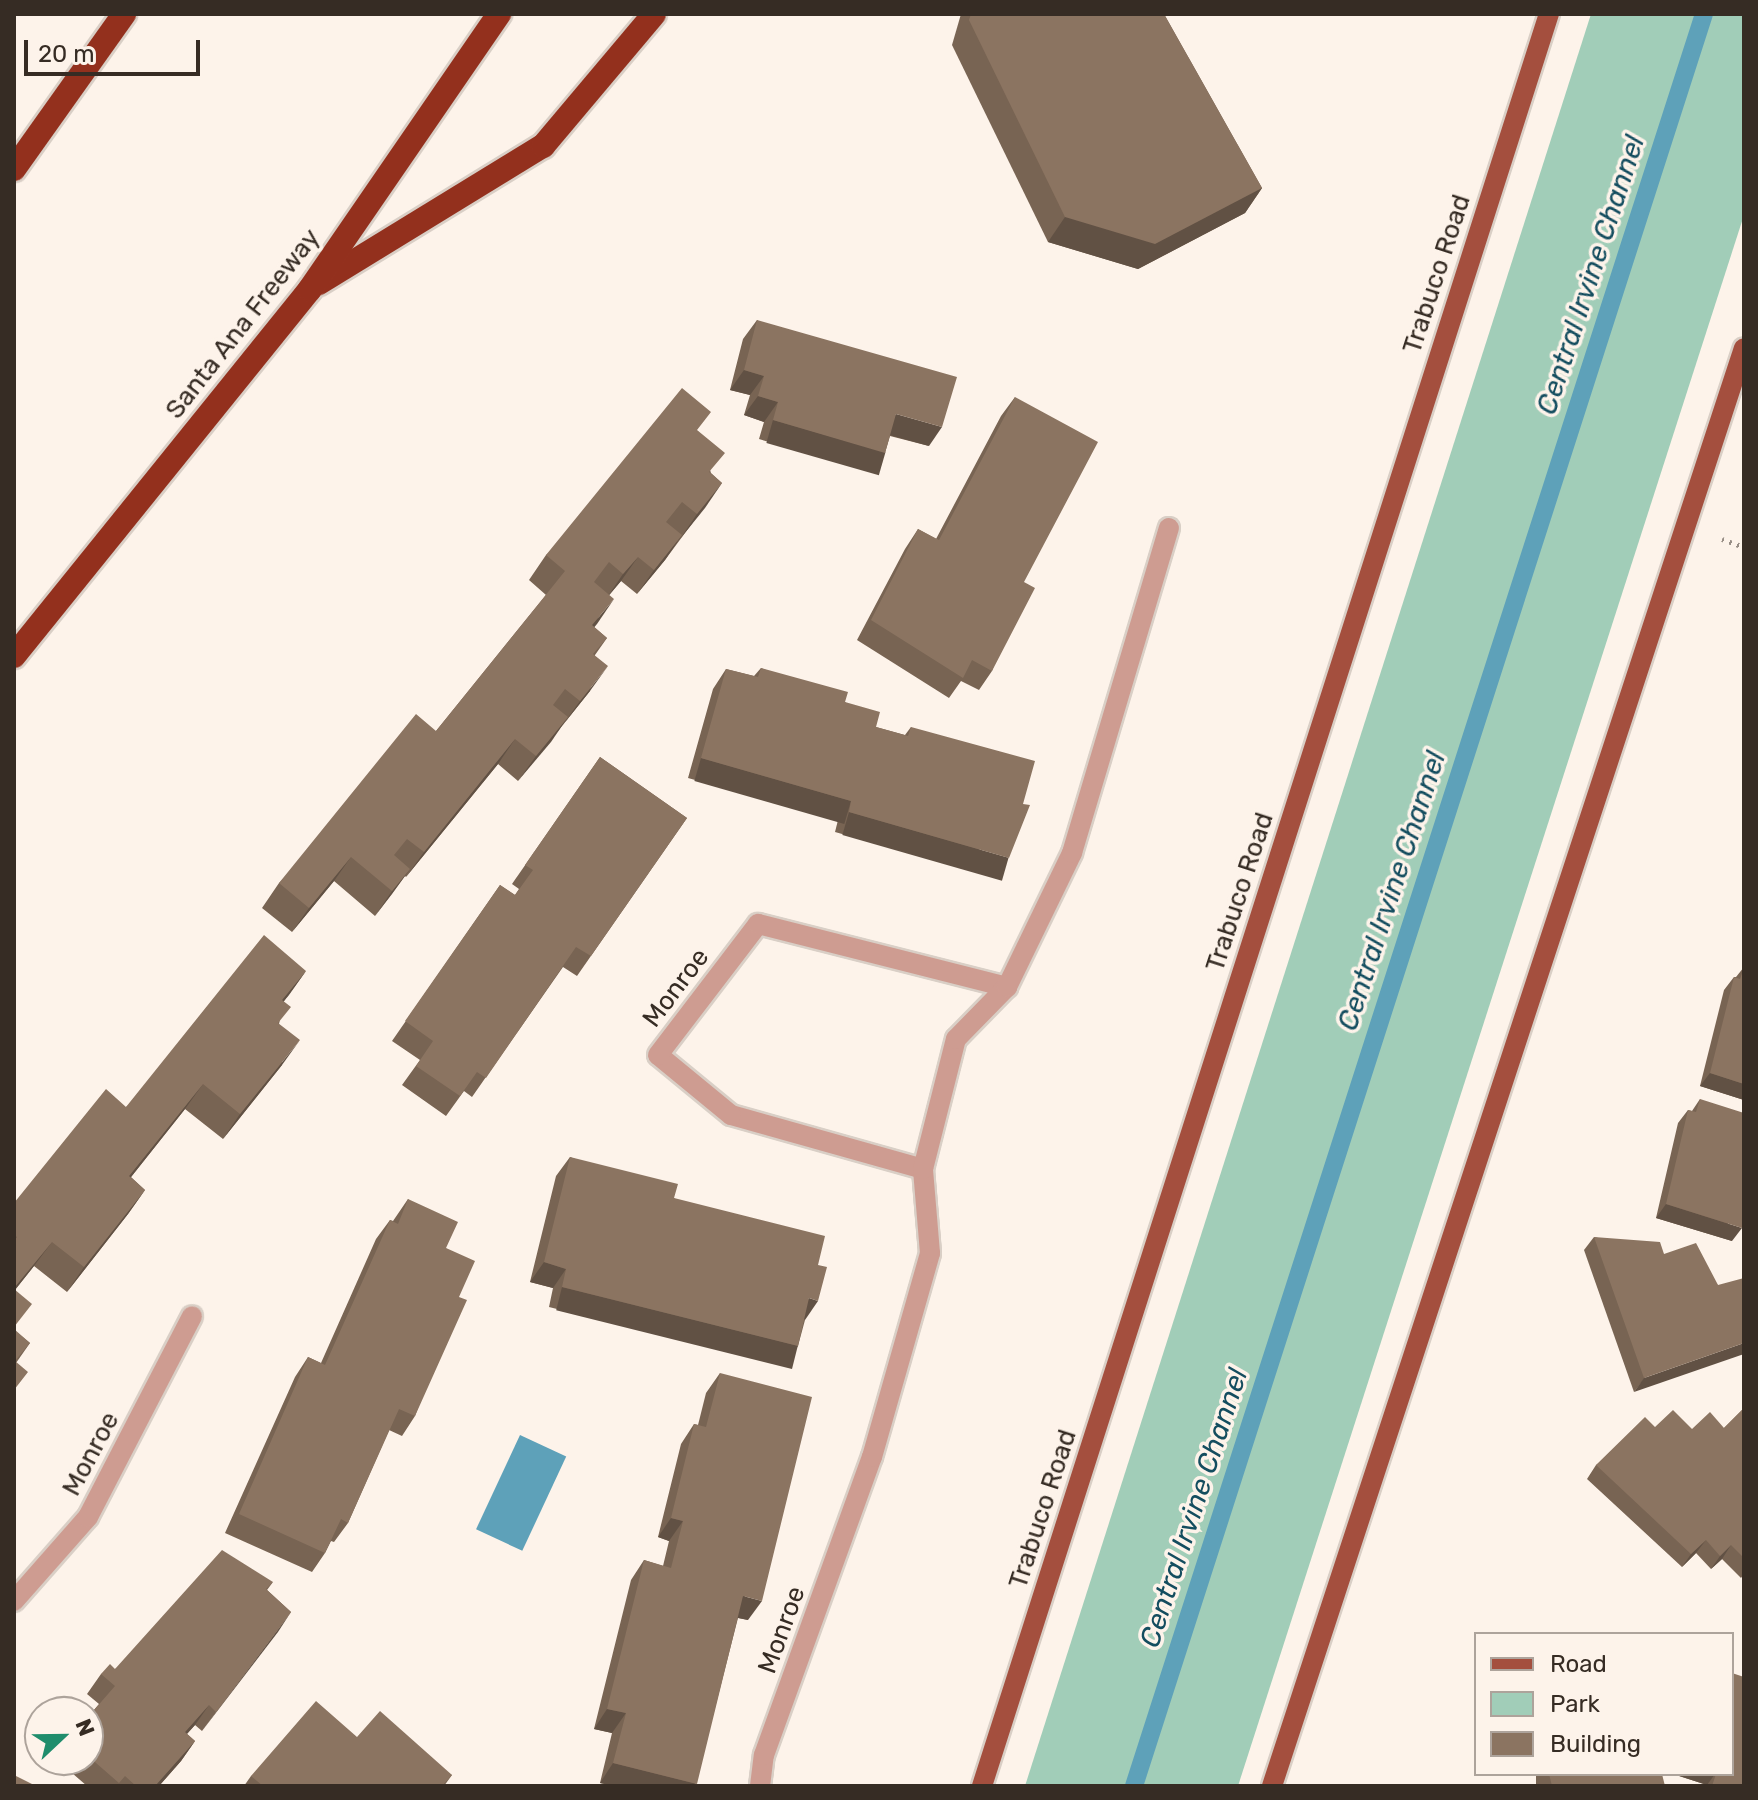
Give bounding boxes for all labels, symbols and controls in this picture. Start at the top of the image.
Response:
scale bar [28,24,204,74]
text: 20 m [38,40,95,68]
water label: Central Irvine Channel [1530,131,1652,419]
street label: Trabuco Road [1397,191,1477,357]
street label: Santa Ana Freeway [159,223,327,425]
water label: Central Irvine Channel [1331,747,1453,1035]
street label: Trabuco Road [1200,809,1280,975]
street label: Monroe [636,942,716,1034]
water label: Central Irvine Channel [1133,1364,1255,1652]
street label: Monroe [56,1407,126,1501]
street label: Trabuco Road [1003,1426,1083,1592]
street label: Monroe [752,1582,812,1678]
legend [1474,1632,1734,1776]
text: Road [1550,1650,1607,1678]
text: Park [1550,1690,1600,1718]
north arrow [24,1696,104,1776]
text: N [69,1715,100,1740]
text: Building [1550,1730,1641,1758]

